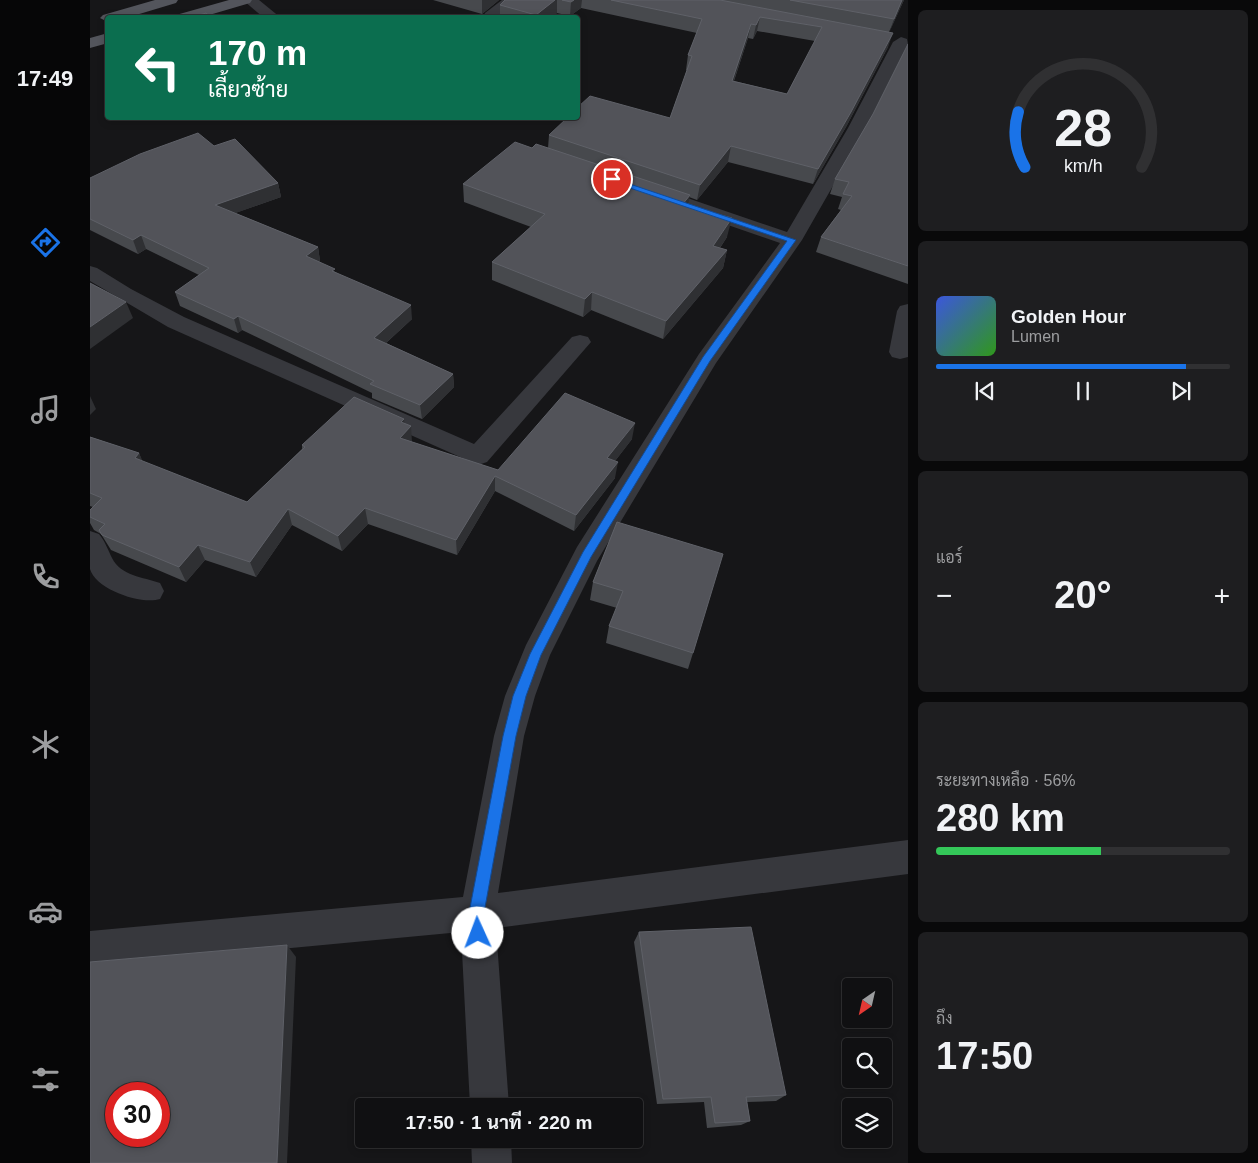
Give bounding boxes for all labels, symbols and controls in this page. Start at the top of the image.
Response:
text: 170 m [208,33,307,72]
icon: left [125,35,190,100]
text: 17:49 [17,66,73,91]
text: เลี้ยวซ้าย [208,77,288,102]
text: 28 [1054,99,1112,157]
text: km/h [1064,156,1102,176]
pin [591,158,633,200]
icon: arrive [598,165,626,193]
icon: directions [28,225,63,260]
text: Golden Hour [1011,306,1126,327]
text: Lumen [1011,328,1060,345]
icon: previous [971,377,999,405]
icon: pause [1069,377,1097,405]
icon: next [1167,377,1195,405]
icon: music [28,392,63,427]
text: แอร์ [936,549,962,566]
icon: phone [28,559,63,594]
text: 20° [1054,574,1112,616]
text: − [936,580,952,611]
text: + [1214,580,1230,611]
icon: climate [28,727,63,762]
text: ระยะทางเหลือ · 56% [936,772,1076,789]
text: 280 km [936,797,1065,839]
icon: car [28,894,63,929]
position arrow [451,906,503,958]
north arrow [842,978,892,1028]
map controls [842,978,892,1148]
text: ถึง [936,1010,953,1027]
text: 17:50 [936,1035,1033,1077]
button: search [842,1038,892,1088]
icon: filters [28,1062,63,1097]
speed limit sign: 30 [105,1082,170,1147]
button: layers [842,1098,892,1148]
text: 17:50 · 1 นาที · 220 m [405,1112,593,1133]

